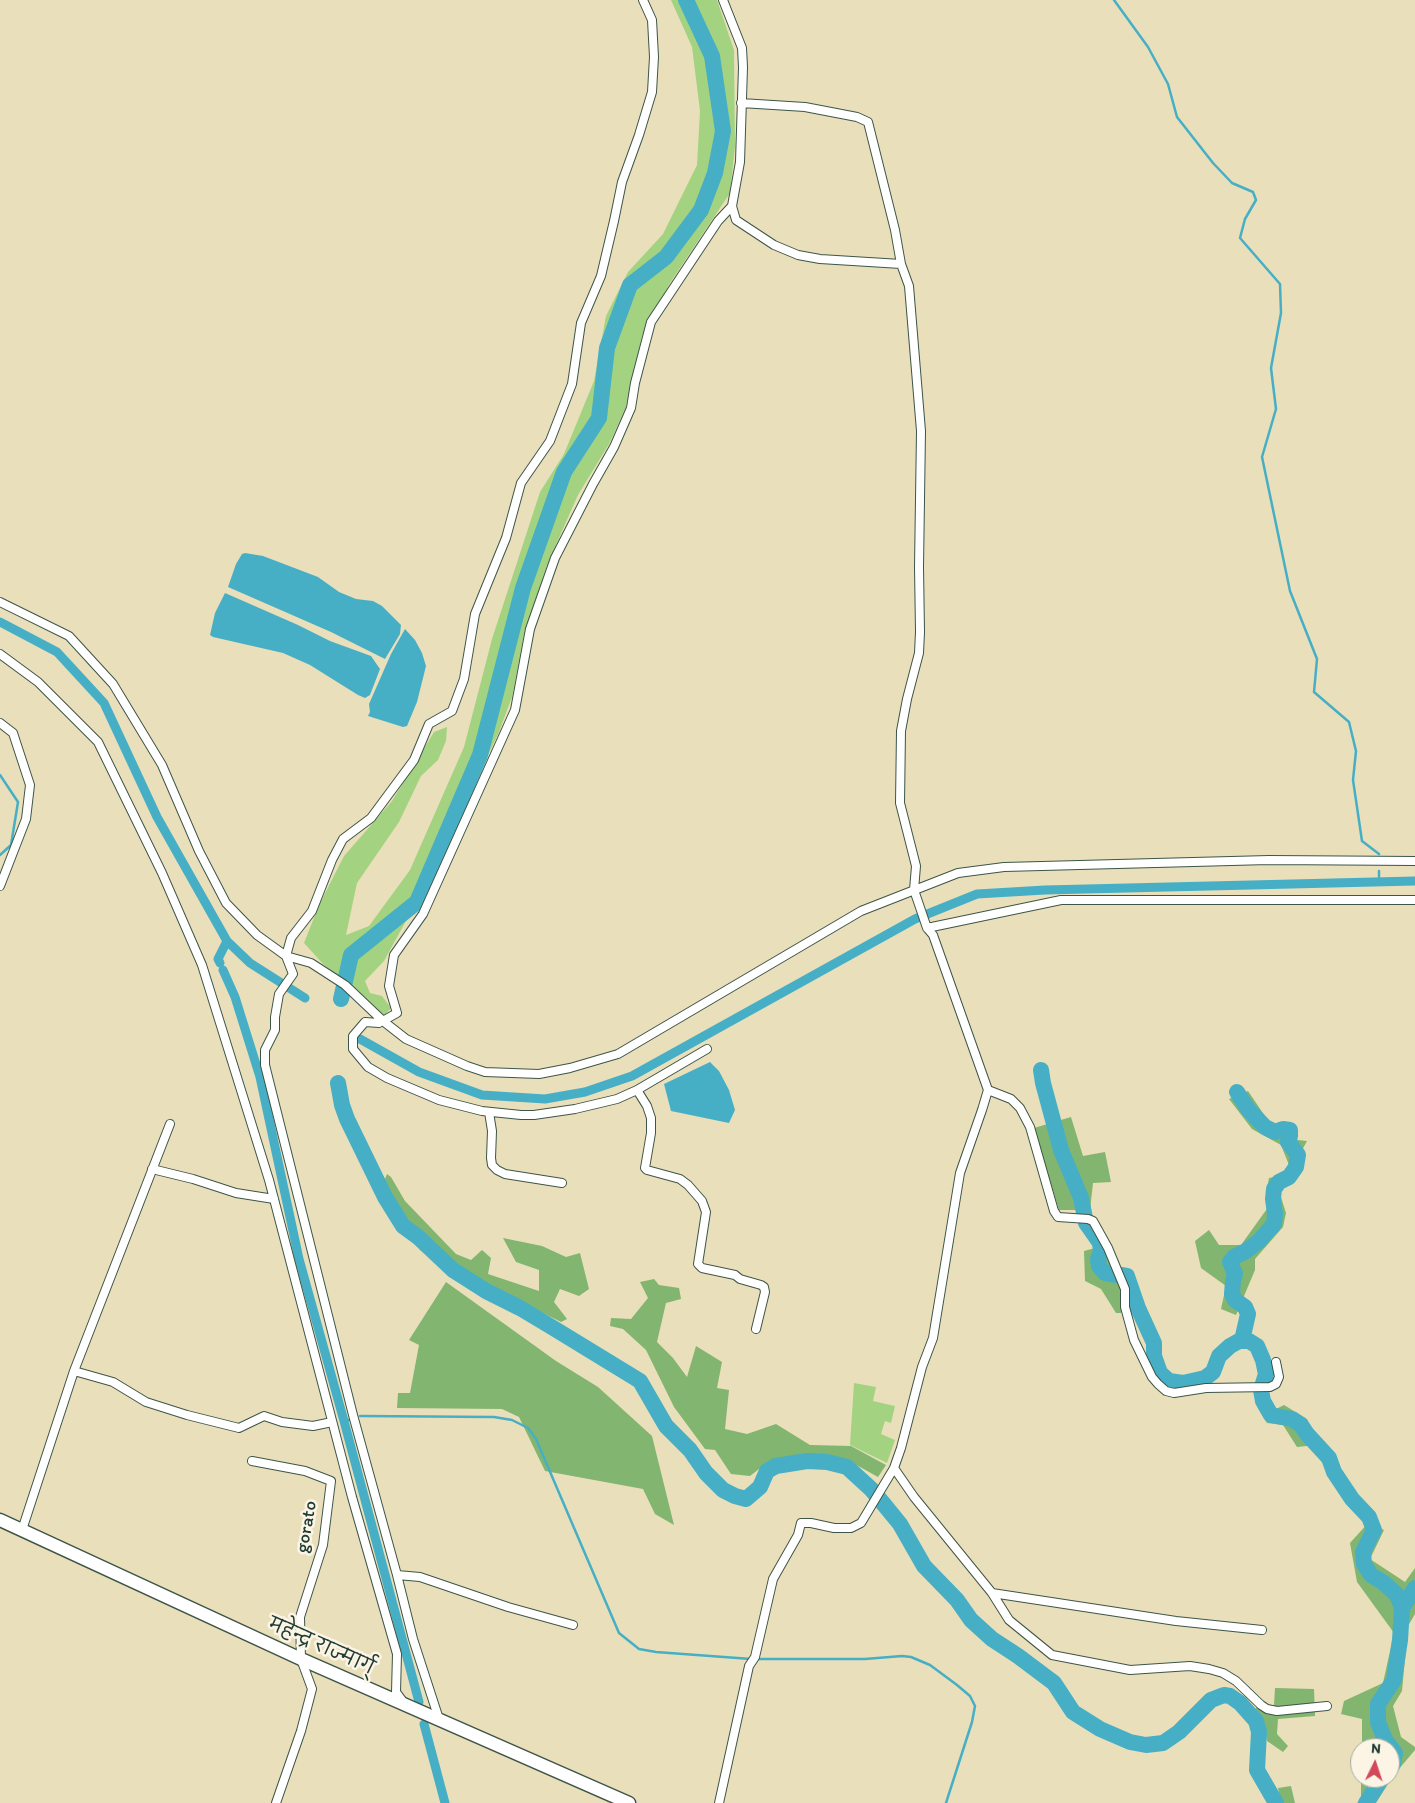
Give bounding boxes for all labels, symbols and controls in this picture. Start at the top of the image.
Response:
street label: gorato [291,1499,323,1555]
street label: महेन्द्र राज्मार्ग् [264,1613,378,1681]
north arrow [1350,1738,1400,1788]
text: N [1371,1740,1381,1757]

